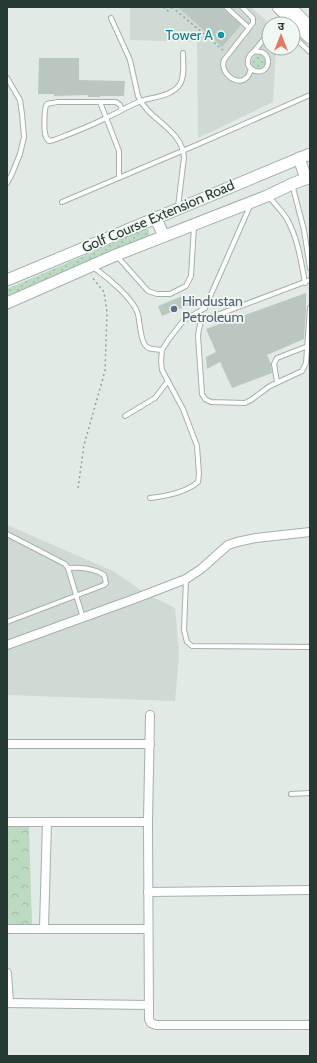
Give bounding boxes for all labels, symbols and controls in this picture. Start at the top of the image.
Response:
north arrow [261,16,301,56]
text: उ [278,19,285,33]
place label: Tower A [166,26,213,44]
marker: Tower A [216,30,226,40]
street label: Golf Course Extension Road [79,176,237,256]
place label: Hindustan Petroleum [182,292,244,326]
marker: Hindustan Petroleum [169,304,179,314]

